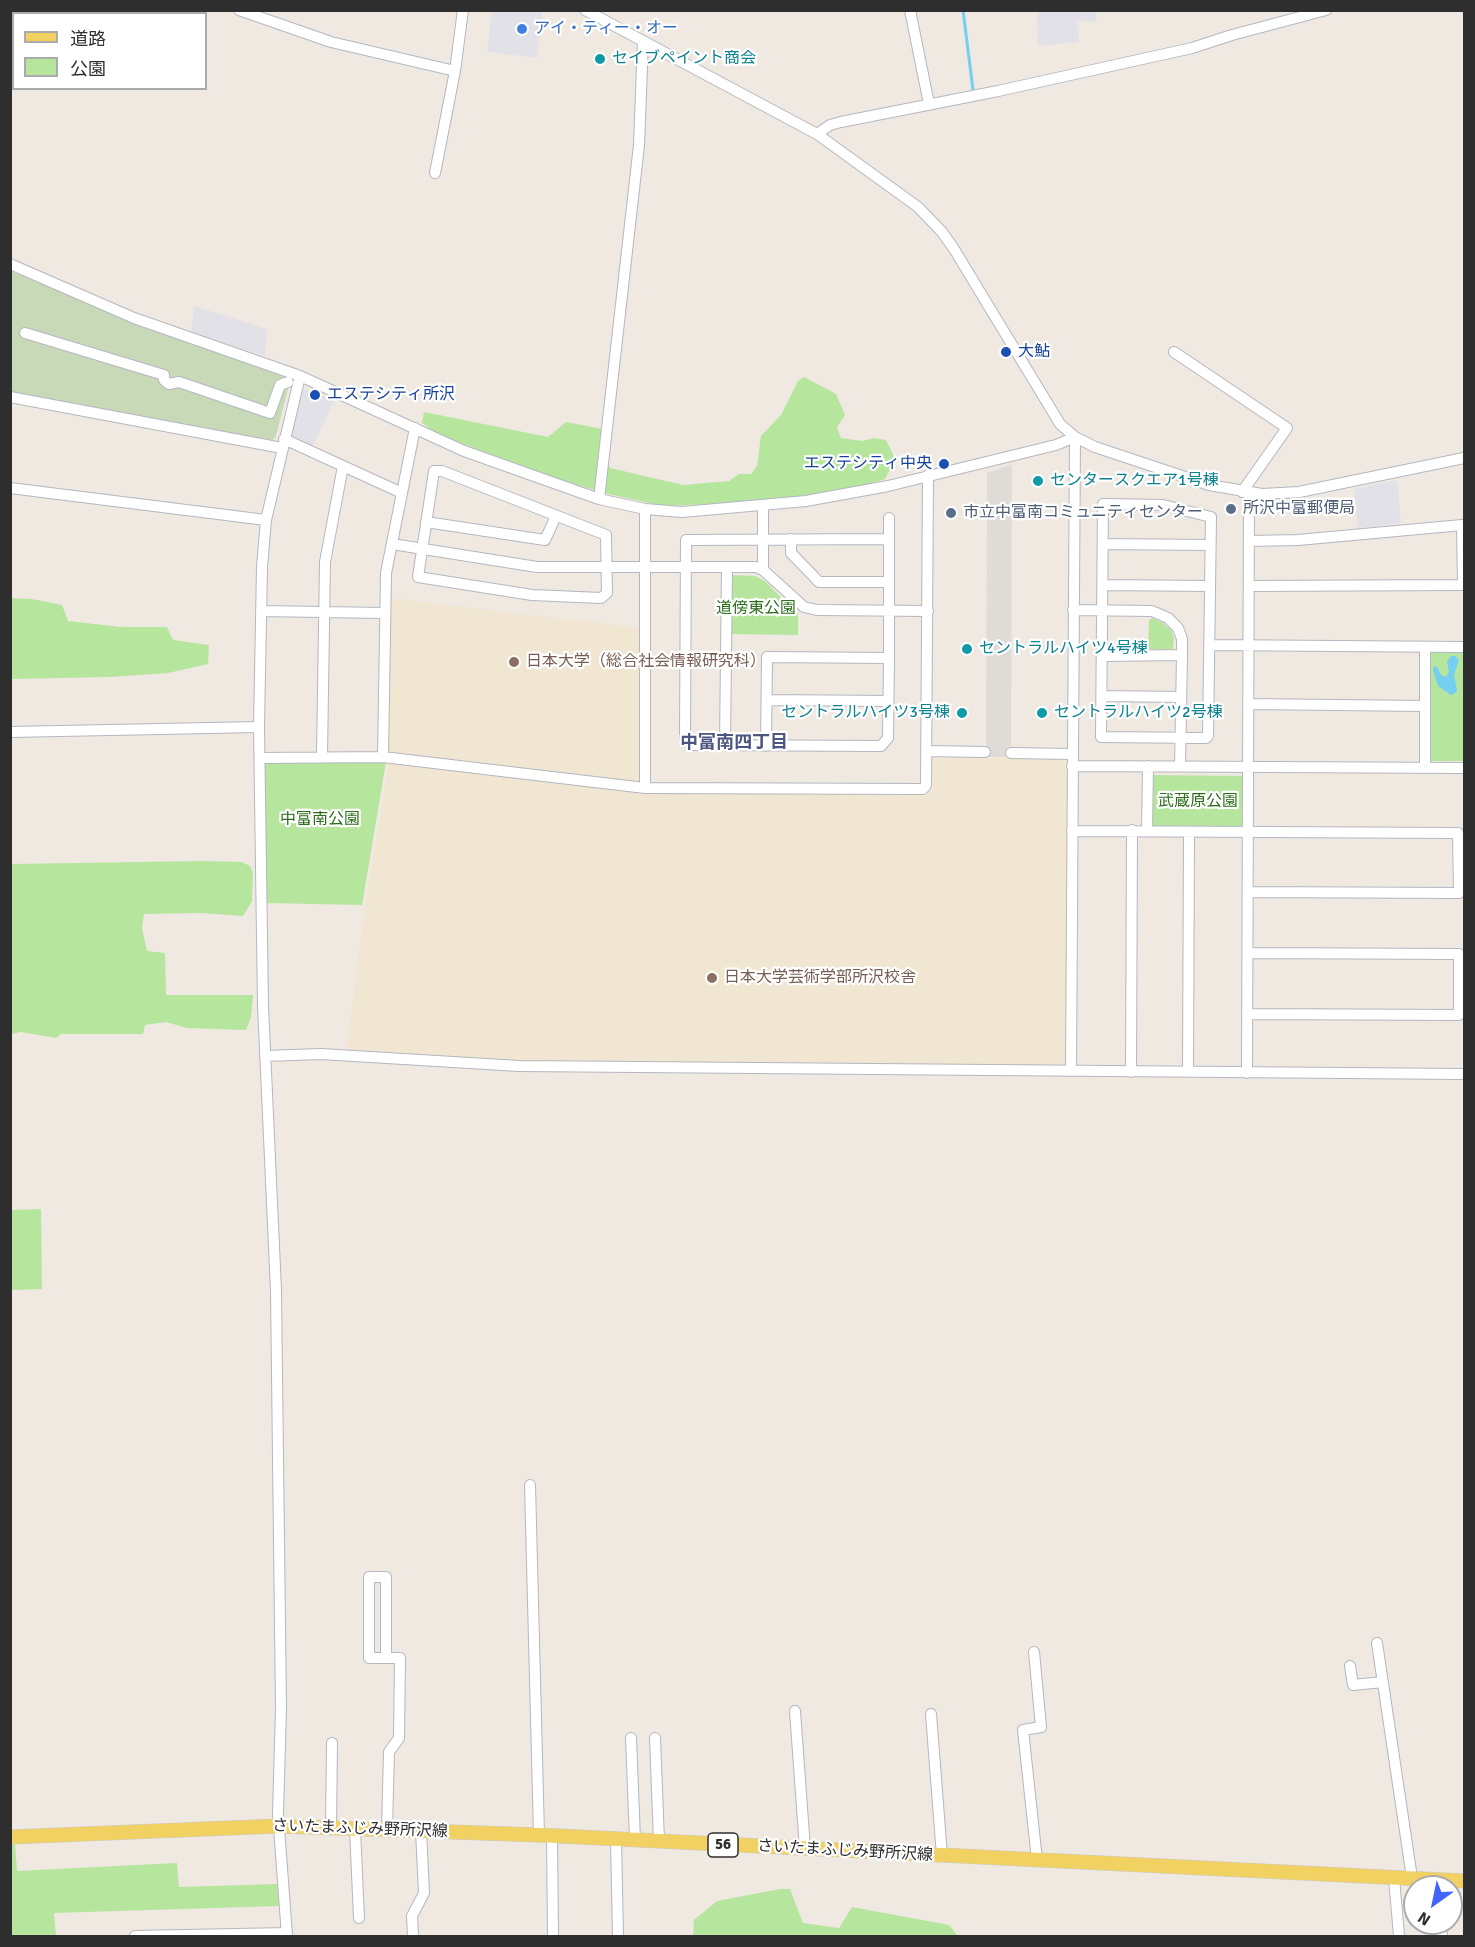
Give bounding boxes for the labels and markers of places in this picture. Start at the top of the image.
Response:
place label: アイ・ティー・オー [534,19,678,39]
marker: アイ・ティー・オー [515,22,529,36]
place label: セイブペイント商会 [612,49,756,69]
marker: セイブペイント商会 [593,52,607,66]
place label: 大鮎 [1018,342,1050,362]
marker: 大鮎 [999,345,1013,359]
place label: エステシティ所沢 [327,385,455,405]
marker: エステシティ所沢 [308,388,322,402]
place label: エステシティ中央 [804,454,932,474]
marker: エステシティ中央 [937,457,951,471]
place label: センタースクエア1号棟 [1050,471,1219,491]
marker: センタースクエア1号棟 [1031,474,1045,488]
place label: 所沢中富郵便局 [1243,499,1355,519]
marker: 所沢中富郵便局 [1224,502,1238,516]
place label: 市立中富南コミュニティセンター [963,503,1203,523]
marker: 市立中富南コミュニティセンター [944,506,958,520]
place label: セントラルハイツ4号棟 [979,639,1148,659]
marker: セントラルハイツ4号棟 [960,642,974,656]
place label: 日本大学（総合社会情報研究科） [526,652,766,672]
marker: 日本大学（総合社会情報研究科） [507,655,521,669]
place label: セントラルハイツ3号棟 [781,703,950,723]
place label: セントラルハイツ2号棟 [1054,703,1223,723]
marker: セントラルハイツ3号棟 [955,706,969,720]
marker: セントラルハイツ2号棟 [1035,706,1049,720]
place label: 日本大学芸術学部所沢校舎 [724,968,916,988]
marker: 日本大学芸術学部所沢校舎 [705,971,719,985]

